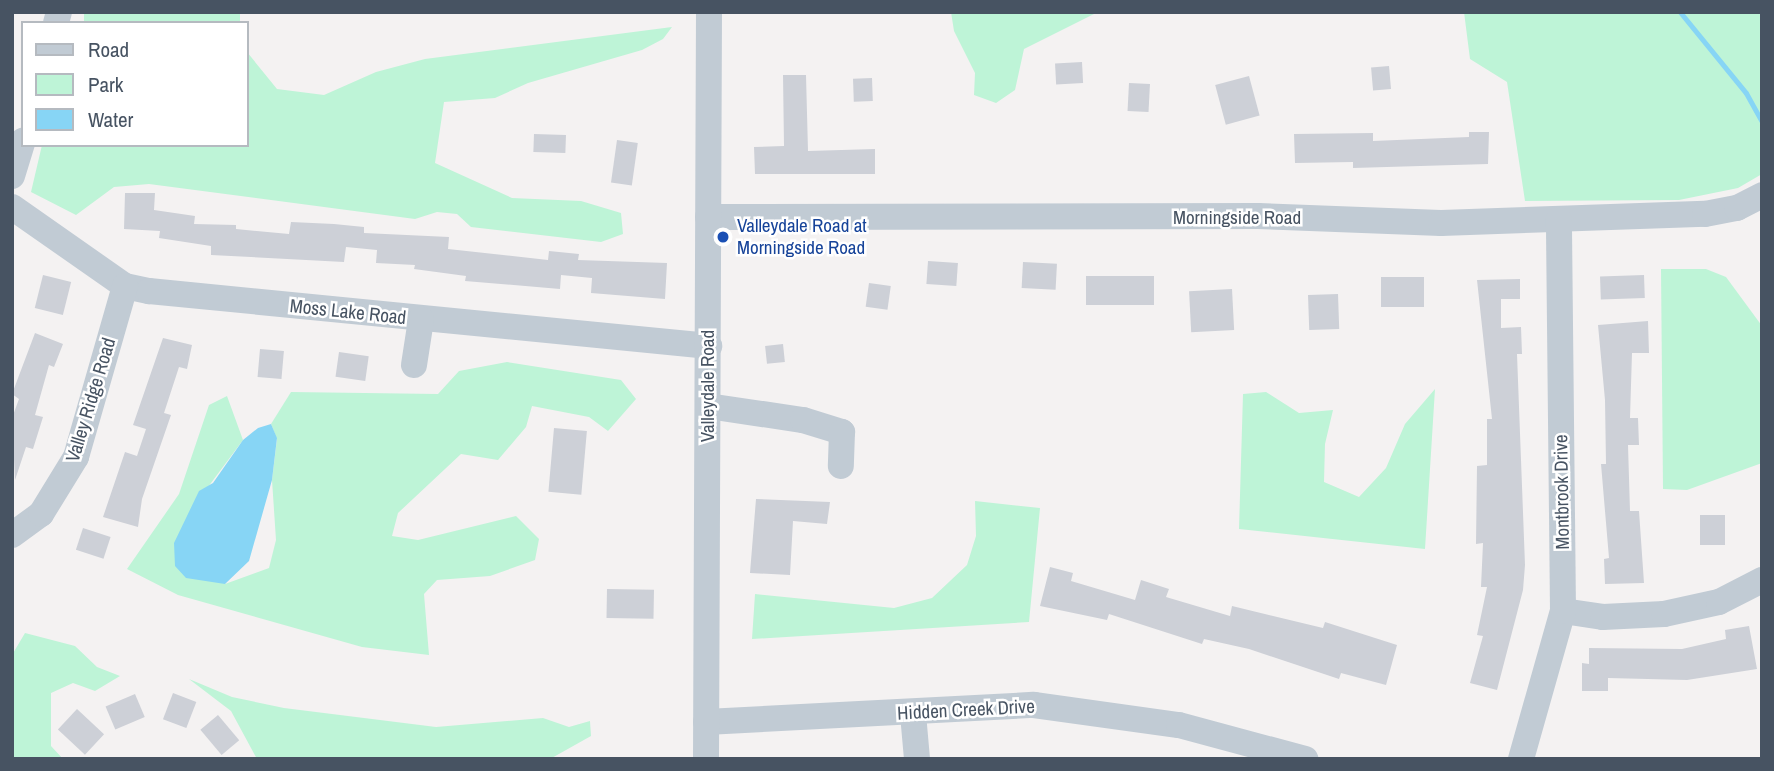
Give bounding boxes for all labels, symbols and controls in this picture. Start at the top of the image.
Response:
legend [21,21,248,147]
text: Road [88,35,129,64]
text: Park [88,70,123,99]
text: Water [88,105,133,134]
street label: Morningside Road [1173,207,1301,229]
place label: Valleydale Road at Morningside Road [737,215,867,259]
marker: Valleydale Road at Morningside Road [715,229,731,245]
street label: Moss Lake Road [289,295,407,329]
street label: Valleydale Road [697,330,719,442]
street label: Valley Ridge Road [61,335,121,465]
street label: Montbrook Drive [1550,434,1574,550]
street label: Hidden Creek Drive [897,695,1035,725]

